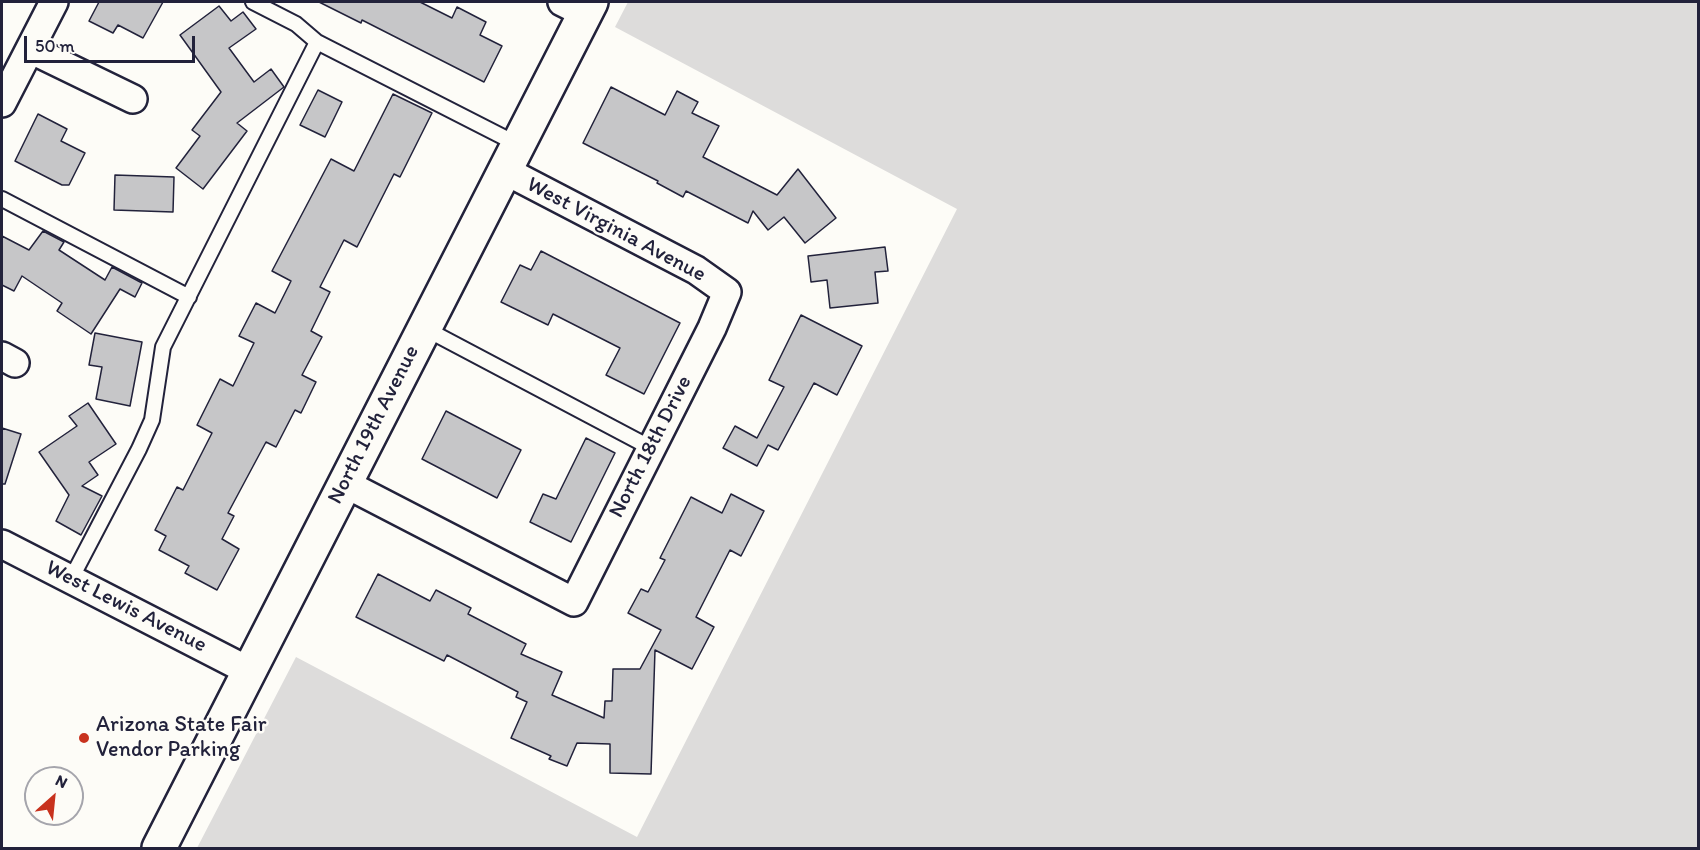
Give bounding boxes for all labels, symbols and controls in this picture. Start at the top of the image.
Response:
scale bar [27,24,198,62]
text: 50 m [35,35,75,57]
street label: West Virginia Avenue [522,172,710,288]
street label: North 19th Avenue [323,341,425,509]
street label: North 18th Drive [604,371,698,523]
street label: West Lewis Avenue [41,555,211,659]
place label: Arizona State Fair Vendor Parking [96,712,267,764]
marker: Arizona State Fair Vendor Parking [77,731,91,745]
north arrow [24,766,84,826]
text: N [52,770,71,792]

